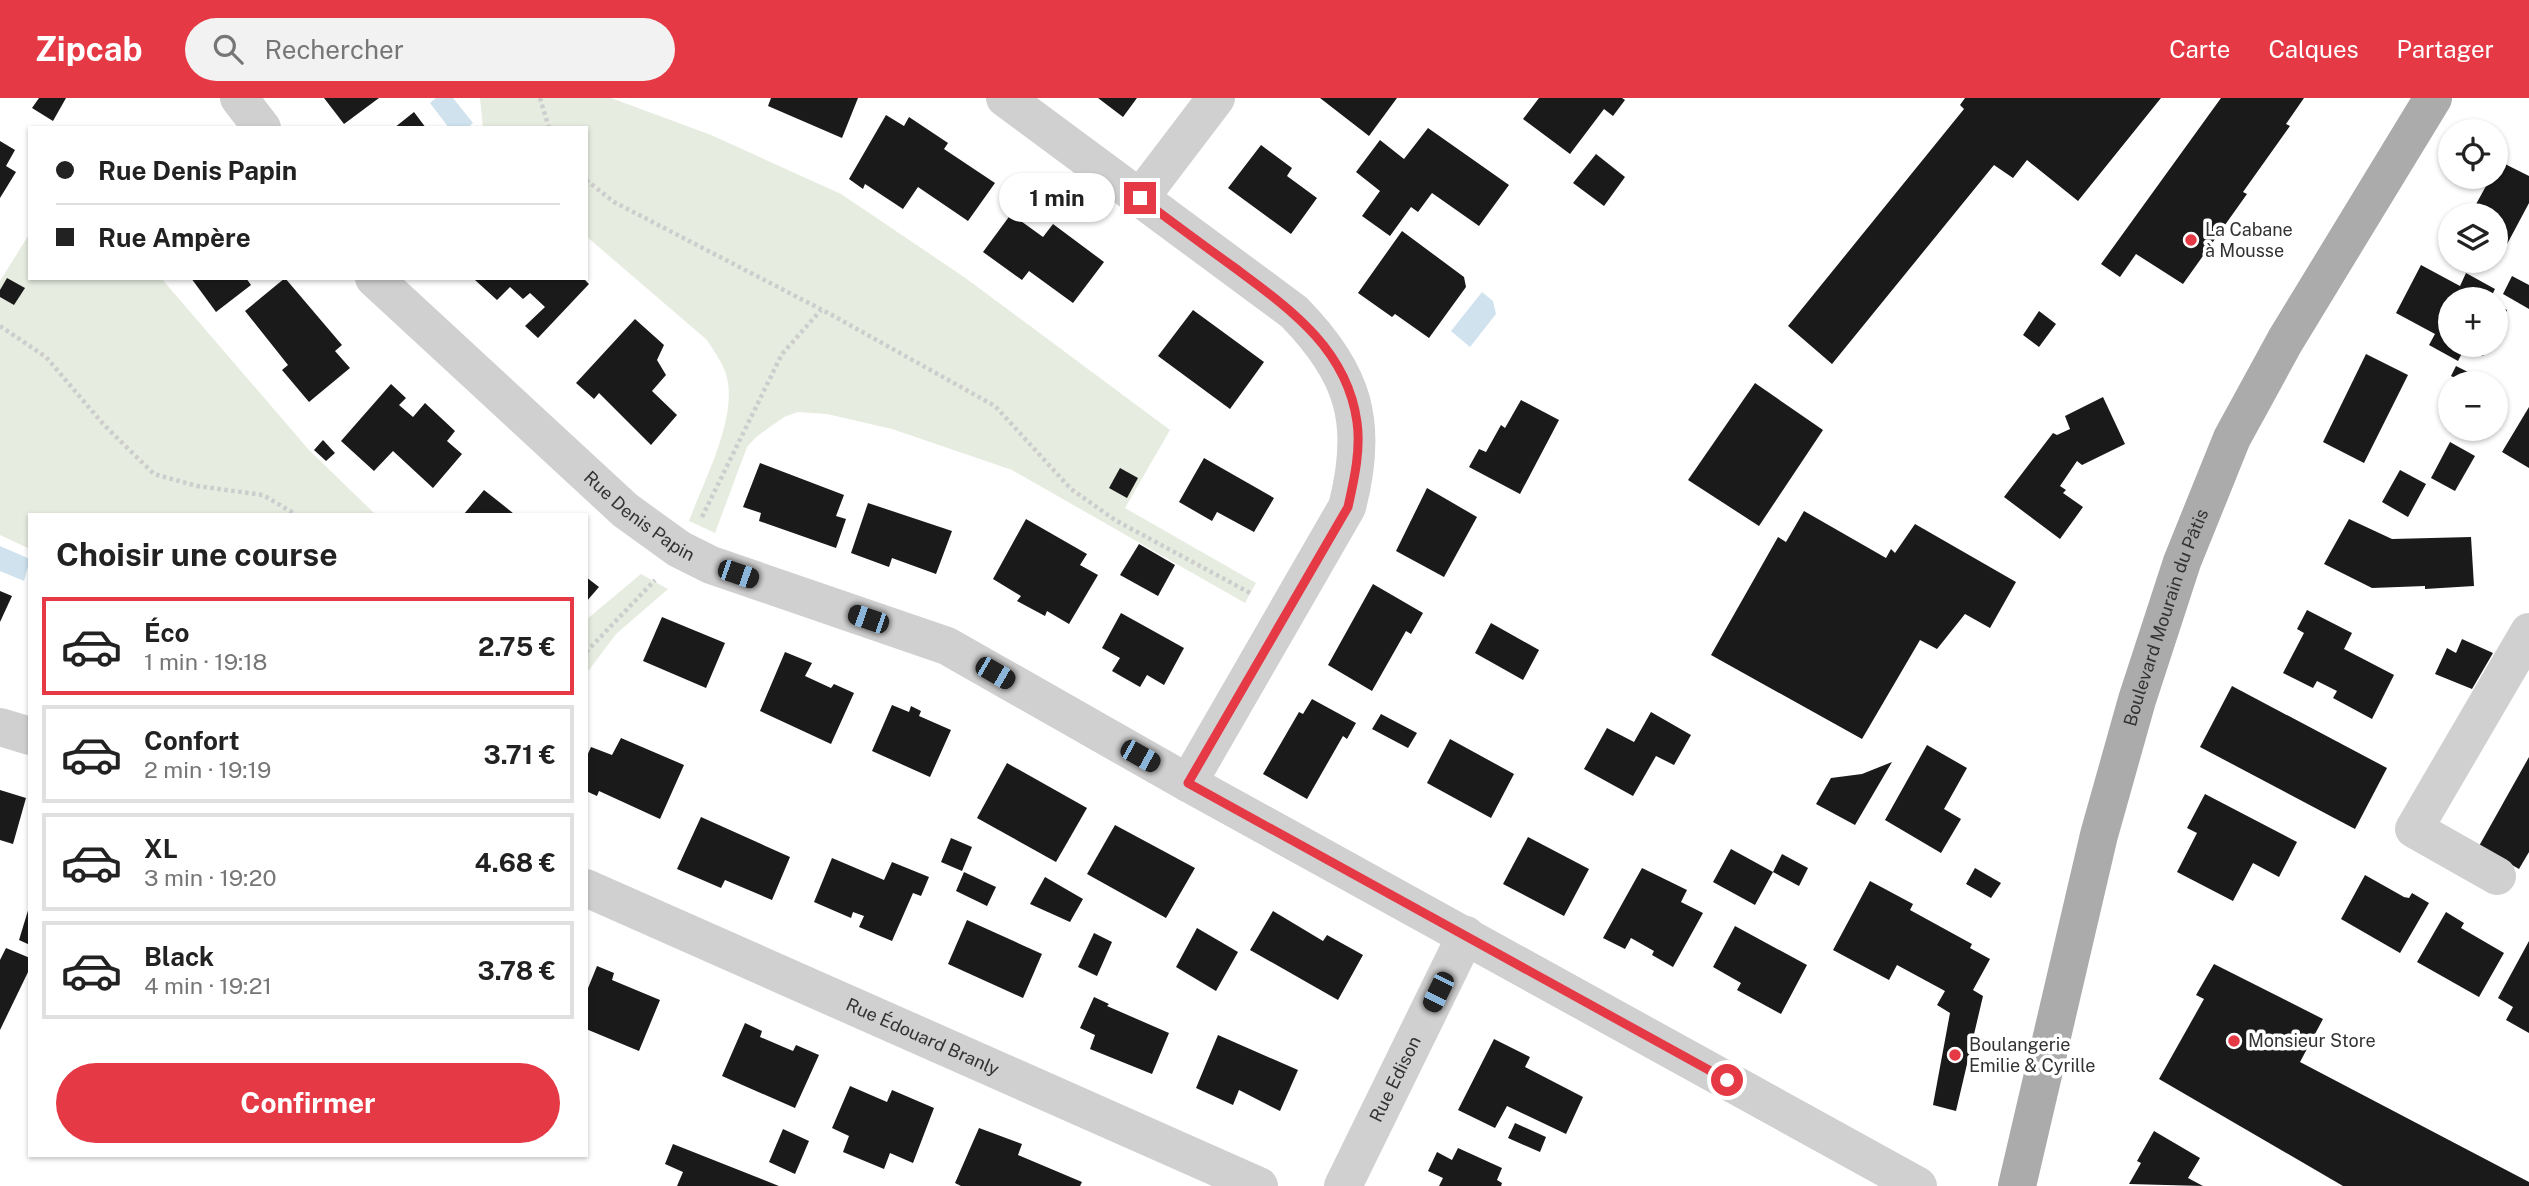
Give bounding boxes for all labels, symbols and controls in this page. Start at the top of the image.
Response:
search box [185,18,675,81]
text: Zipcab [35,30,143,68]
icon: search [209,30,247,68]
text: Rechercher [265,34,404,65]
text: Carte [2169,35,2230,63]
text: Calques [2268,35,2359,63]
text: Partager [2397,35,2494,63]
map controls [2438,119,2508,441]
button: locate [2438,119,2508,189]
text: Rue Denis Papin [98,155,297,186]
callout: 1 min [1000,174,1116,222]
route end [1124,182,1156,214]
text: 1 min [1029,184,1085,211]
button: layers [2438,203,2508,273]
place label: La Cabane à Mousse [2205,219,2293,261]
text: Rue Ampère [98,222,251,253]
marker: La Cabane à Mousse [2183,232,2199,248]
button: + [2438,287,2508,357]
button: − [2438,371,2508,441]
street label: Rue Denis Papin [580,466,698,565]
street label: Boulevard Mourain du Pâtis [2119,506,2212,728]
text: Choisir une course [56,536,338,573]
car [715,557,762,591]
car [845,602,892,636]
icon: car [60,615,123,678]
text: Éco [144,617,190,648]
text: 2.75 € [478,631,556,662]
text: 1 min · 19:18 [144,648,267,675]
car [972,653,1019,693]
icon: car [60,723,123,786]
text: Confort [144,725,240,756]
car [1117,737,1164,775]
text: 3.71 € [483,739,556,770]
text: 2 min · 19:19 [144,756,271,783]
icon: car [60,831,123,894]
text: XL [144,833,178,864]
text: 4.68 € [475,847,556,878]
text: 3 min · 19:20 [144,864,277,891]
icon: car [60,939,123,1002]
text: Black [144,941,214,972]
text: 3.78 € [478,955,556,986]
car [1420,969,1457,1015]
text: 4 min · 19:21 [144,972,272,999]
street label: Rue Édouard Branly [843,993,1003,1080]
place label: Monsieur Store [2248,1030,2376,1051]
street label: Rue Edison [1365,1033,1425,1125]
marker: Monsieur Store [2226,1033,2242,1049]
place label: Boulangerie Emilie & Cyrille [1969,1034,2096,1076]
marker: Boulangerie Emilie & Cyrille [1947,1047,1963,1063]
button: Confirmer [56,1063,560,1143]
route start [1711,1064,1743,1096]

